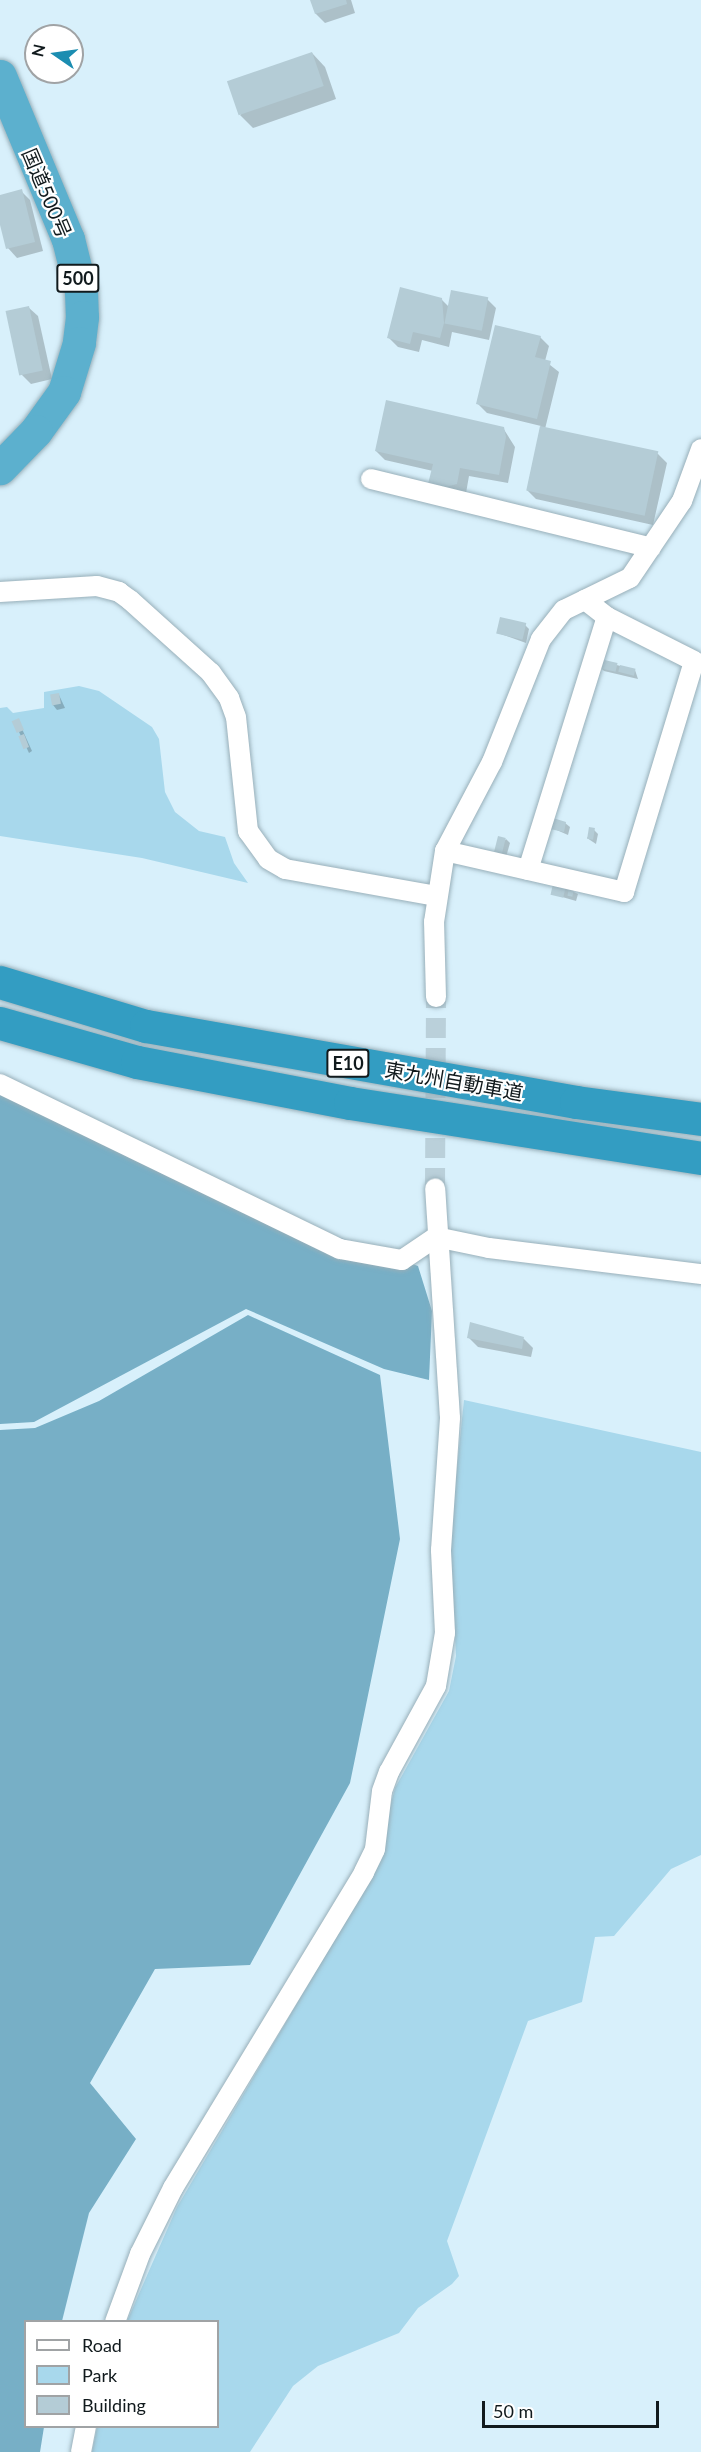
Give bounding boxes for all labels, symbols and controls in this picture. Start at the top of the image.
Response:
north arrow [24,24,84,84]
text: N [27,42,49,58]
street label: 国道500号 [17,145,77,241]
road number: 500 [56,263,100,293]
road number: E10 [326,1048,370,1078]
street label: 東九州自動車道 [383,1057,525,1105]
legend [24,2320,219,2428]
text: Road [82,2334,122,2356]
text: Park [82,2364,117,2386]
scale bar [485,2389,662,2427]
text: Building [82,2394,146,2416]
text: 50 m [493,2400,533,2422]

